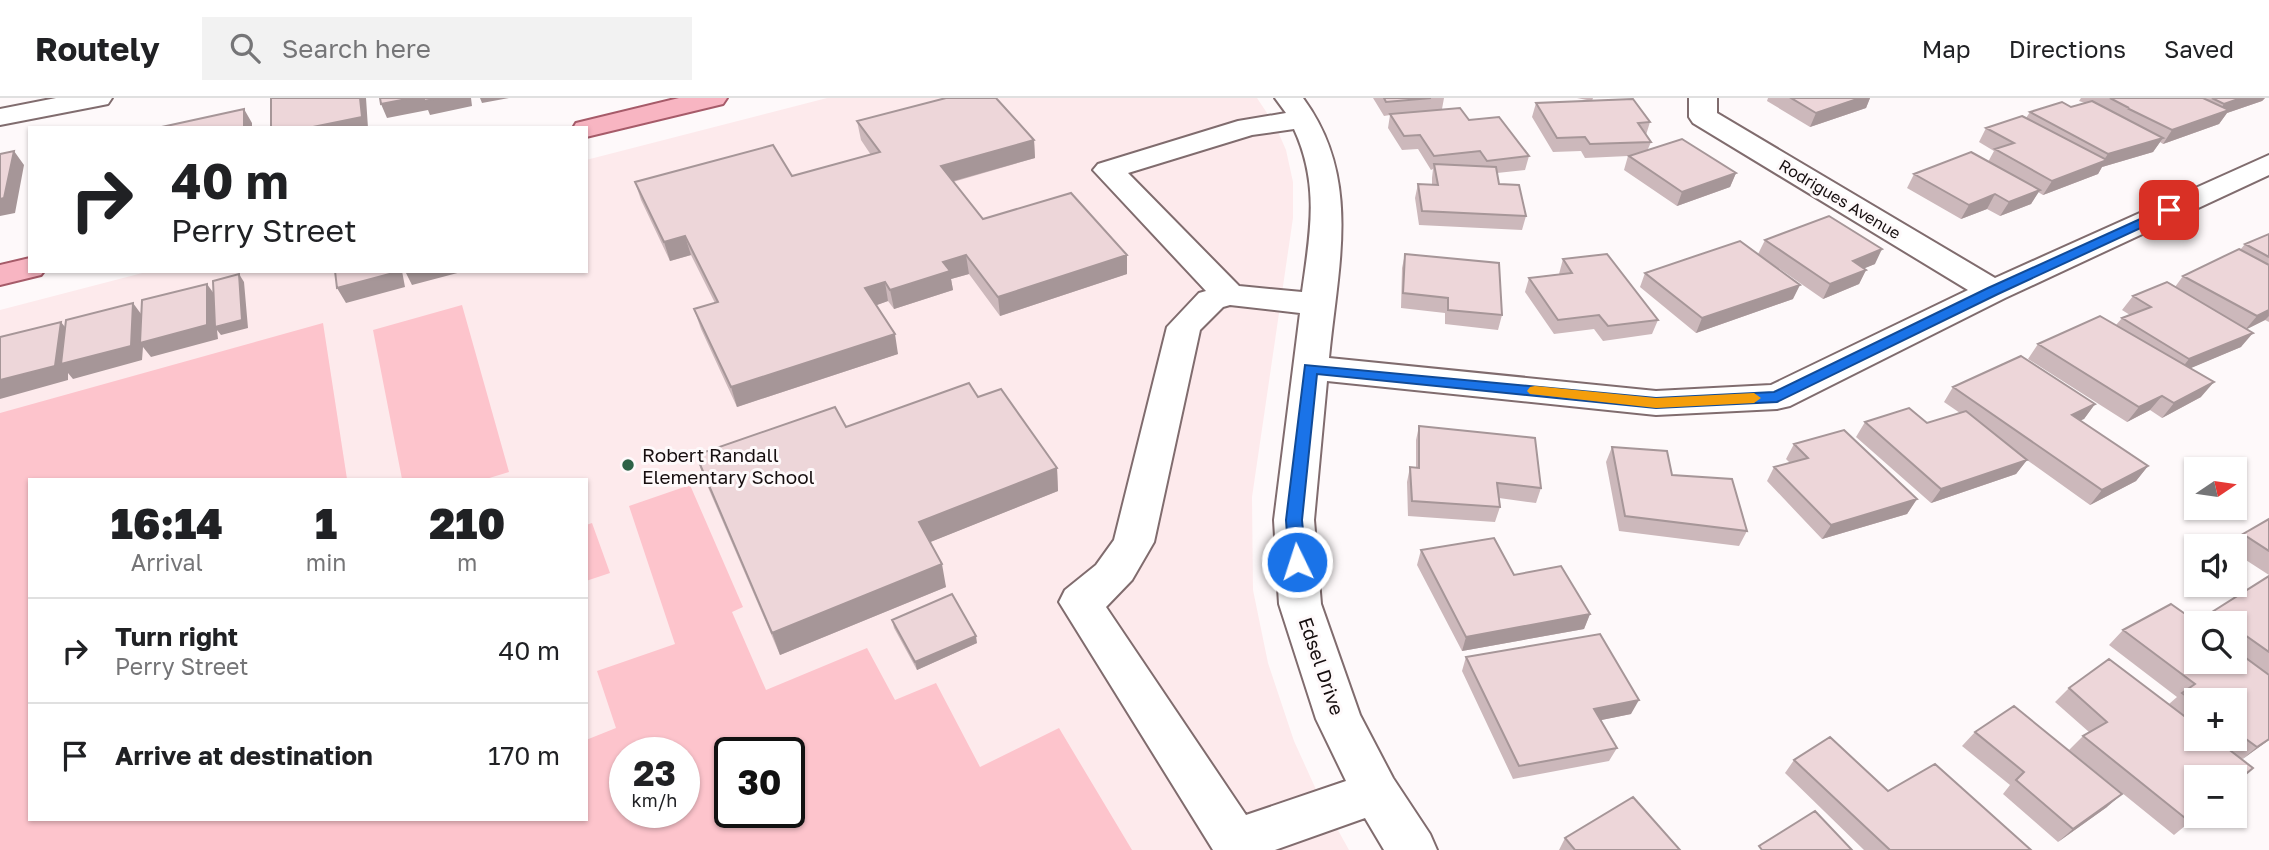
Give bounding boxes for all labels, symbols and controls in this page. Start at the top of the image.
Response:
search box [202,17,692,80]
text: Routely [35,29,160,68]
icon: search [226,29,264,67]
text: Search here [282,33,431,64]
text: Map [1922,34,1971,63]
text: Directions [2009,34,2126,63]
text: Saved [2164,34,2234,63]
text: 40 m [171,151,289,210]
icon: right [56,154,147,245]
street label: Rodrigues Avenue [1776,155,1904,243]
pin [2139,180,2199,240]
icon: arrive [2150,191,2188,229]
text: Perry Street [171,211,357,249]
place label: Robert Randall Elementary School [642,443,815,488]
marker: Robert Randall Elementary School [620,457,636,473]
north arrow [2184,457,2247,520]
map controls [2184,457,2247,828]
text: 16:14 [111,498,223,548]
text: 1 [315,498,337,548]
text: 210 [429,498,505,548]
position arrow [1260,525,1334,599]
button: sound [2184,534,2247,597]
text: Arrival [131,548,203,576]
text: min [306,548,346,576]
text: m [457,548,477,576]
button: search [2184,611,2247,674]
street label: Edsel Drive [1295,614,1349,718]
text: Turn right [115,621,238,652]
icon: right [56,632,94,670]
text: 40 m [499,635,560,666]
text: Perry Street [115,652,249,680]
button: + [2184,688,2247,751]
icon: arrive [56,737,94,775]
speed limit sign: 30 [714,737,805,828]
text: Arrive at destination [115,740,373,771]
text: 170 m [488,740,560,771]
text: 23 [633,752,676,794]
button: − [2184,765,2247,828]
text: km/h [632,789,677,811]

